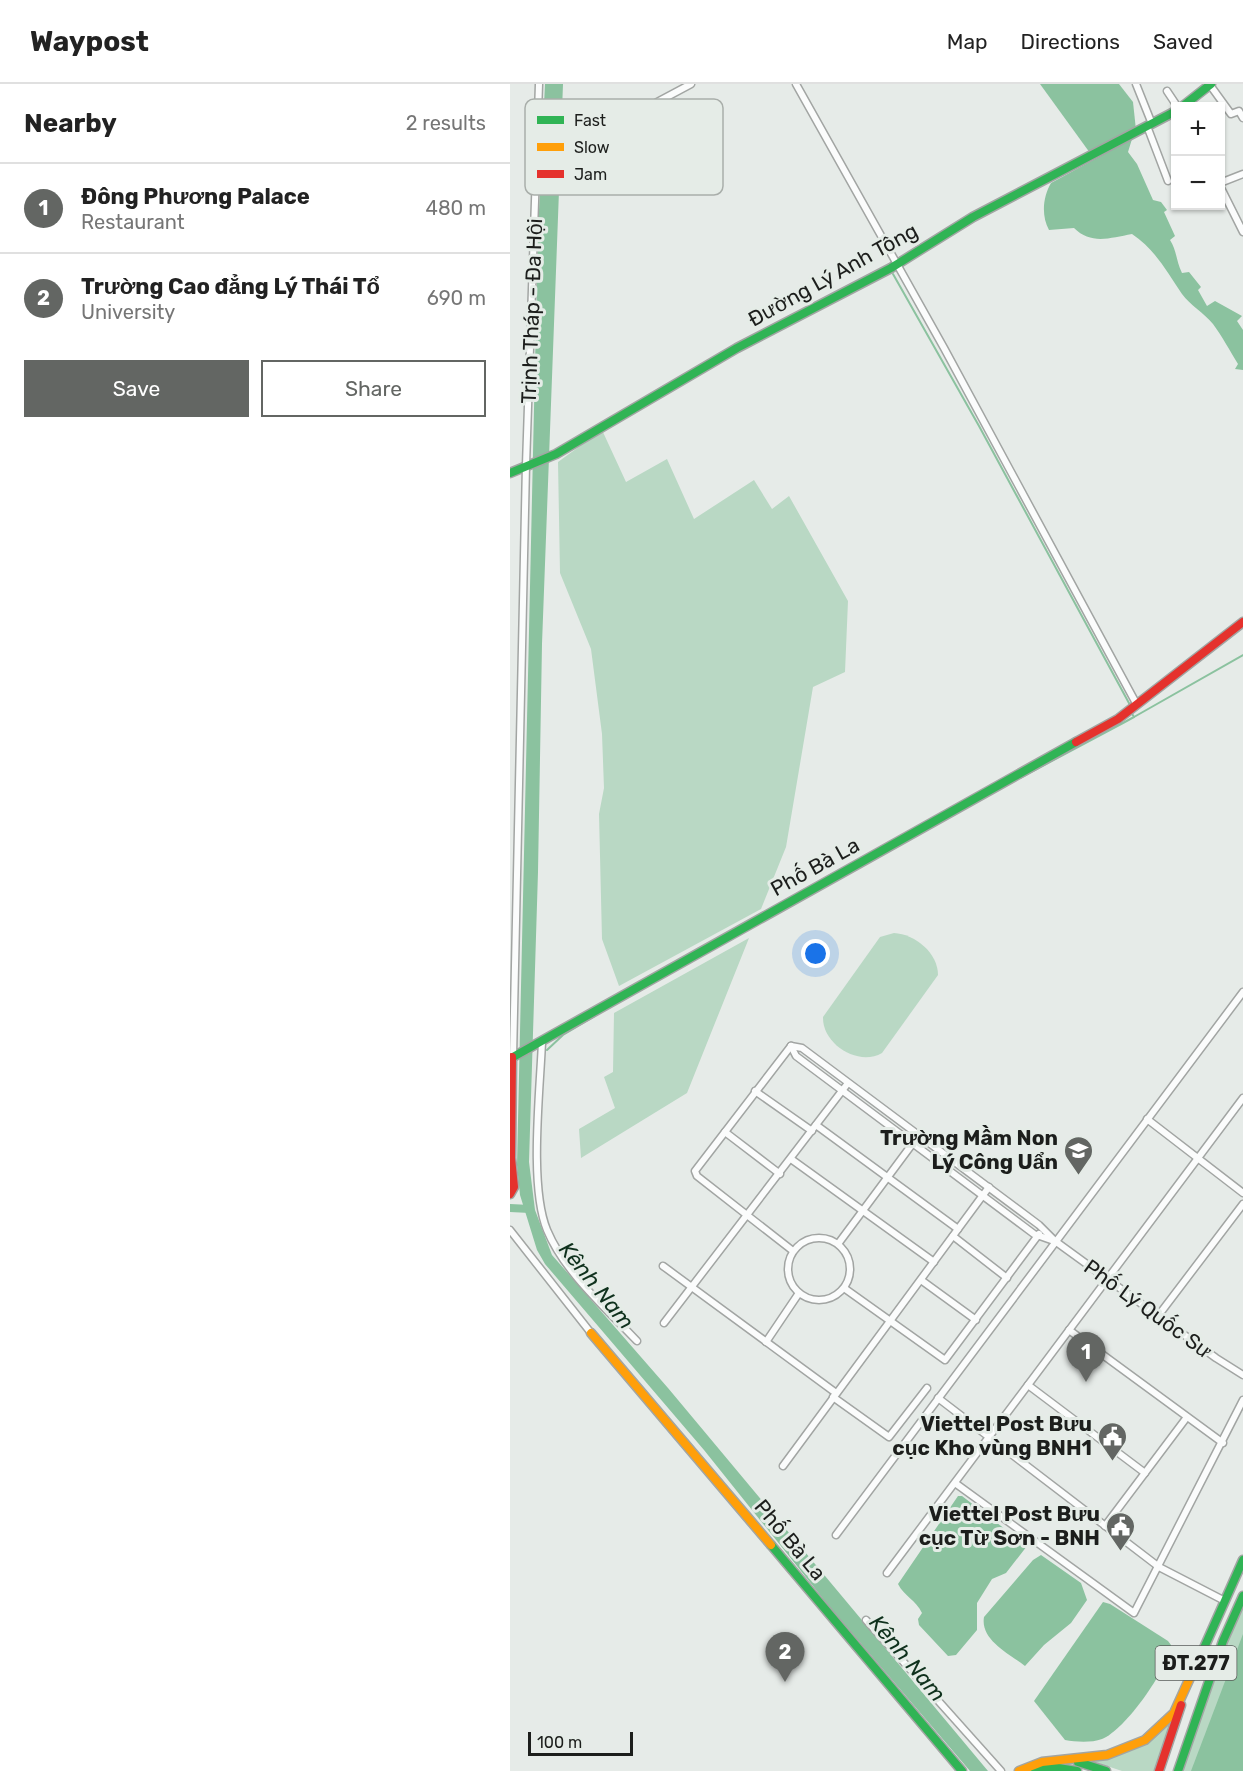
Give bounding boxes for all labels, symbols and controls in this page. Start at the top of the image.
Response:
text: Waypost [30,25,149,58]
text: Map [947,29,988,54]
text: Directions [1021,29,1120,54]
text: Saved [1153,29,1213,54]
legend [525,99,723,195]
map controls [1171,102,1225,210]
button: + [1171,102,1225,156]
text: Nearby [24,108,117,139]
text: 2 results [406,111,486,135]
text: Fast [574,111,606,130]
text: Slow [574,138,610,157]
button: − [1171,156,1225,210]
text: Jam [574,165,607,184]
text: Đông Phương Palace [81,183,310,210]
text: 1 [39,196,48,220]
text: 480 m [425,196,486,220]
text: Restaurant [81,210,185,234]
street label: Trịnh Tháp - Đa Hội [516,218,547,404]
street label: Đường Lý Anh Tông [744,218,922,332]
text: Trường Cao đẳng Lý Thái Tổ [81,273,380,300]
text: 2 [37,286,50,310]
text: 690 m [427,286,486,310]
text: University [81,300,175,324]
button: Save [24,360,249,417]
button: Share [261,360,486,417]
street label: Phố Bà La [766,832,864,901]
your location [801,939,830,968]
place label: Trường Mầm Non Lý Công Uẩn [880,1125,1058,1174]
school or university icon: Trường Mầm Non Lý Công Uẩn [1063,1134,1095,1176]
water label: Kênh Nam [553,1236,640,1334]
street label: Phố Lý Quốc Sư [1079,1254,1217,1363]
pin: 1 [1066,1332,1106,1382]
place label: Viettel Post Bưu cục Kho vùng BNH1 [892,1411,1092,1460]
public building icon: Viettel Post Bưu cục Kho vùng BNH1 [1097,1420,1129,1462]
street label: Phố Bà La [749,1494,831,1585]
place label: Viettel Post Bưu cục Từ Sơn - BNH [919,1501,1100,1550]
public building icon: Viettel Post Bưu cục Từ Sơn - BNH [1105,1510,1137,1552]
water label: Kênh Nam [864,1610,952,1707]
pin: 2 [766,1632,804,1682]
road number: ĐT.277 [1156,1646,1236,1680]
scale bar [528,1729,633,1756]
text: 100 m [537,1733,582,1752]

